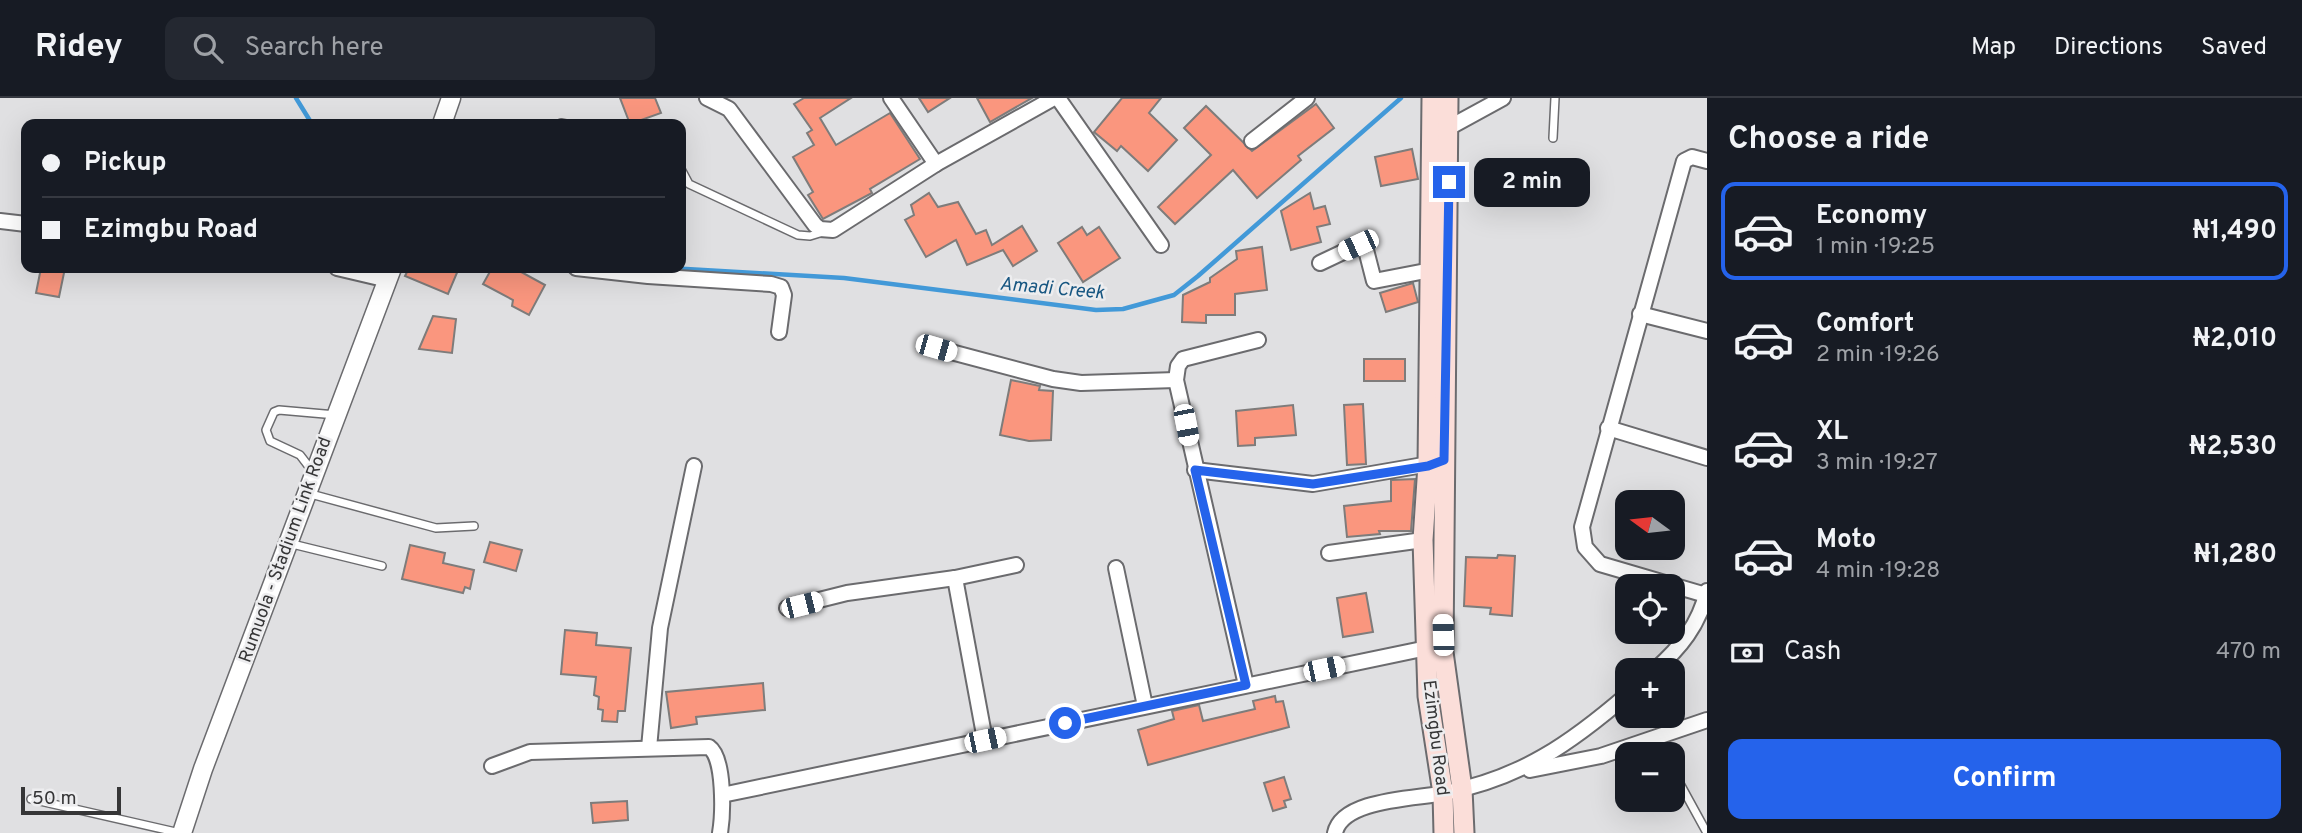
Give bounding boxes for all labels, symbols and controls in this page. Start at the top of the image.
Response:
search box [165,17,655,80]
text: Ridey [35,27,123,69]
icon: search [189,29,227,67]
text: Search here [245,32,384,65]
text: Map [1971,33,2016,63]
text: Directions [2054,33,2163,63]
text: Saved [2201,33,2267,63]
text: Choose a ride [1728,120,1929,160]
text: Pickup [84,147,167,180]
callout: 2 min [1474,158,1589,206]
route end [1433,166,1465,198]
text: 2 min [1502,168,1562,197]
icon: car [1732,200,1795,263]
text: Economy [1816,200,1927,233]
text: Ezimgbu Road [84,214,258,247]
text: ₦1,490 [2193,215,2277,248]
car [1335,227,1382,263]
text: 1 min · 19:25 [1816,233,1935,262]
water label: Amadi Creek [999,272,1106,306]
icon: car [1732,308,1795,371]
text: Comfort [1816,308,1914,341]
text: ₦2,010 [2193,323,2277,356]
car [913,332,960,364]
text: 2 min · 19:26 [1816,341,1940,370]
car [1172,402,1201,448]
icon: car [1732,416,1795,479]
text: XL [1816,416,1848,449]
text: ₦2,530 [2189,431,2277,464]
street label: Rumuola - Stadium Link Road [234,434,338,666]
text: 3 min · 19:27 [1816,449,1938,478]
north arrow [1615,490,1685,560]
map controls [1615,490,1685,812]
icon: car [1732,524,1795,587]
text: Moto [1816,524,1876,557]
text: ₦1,280 [2194,539,2277,572]
text: 4 min · 19:28 [1816,557,1940,586]
button: locate [1615,574,1685,644]
car [780,590,825,620]
car [1432,614,1455,656]
icon: cash [1728,634,1766,672]
text: Cash [1784,636,1841,669]
text: 470 m [2216,638,2281,667]
car [1302,654,1347,684]
button: + [1615,658,1685,728]
street label: Ezimgbu Road [1417,679,1453,797]
route start [1049,707,1081,739]
car [963,725,1008,755]
button: Confirm [1728,739,2281,819]
button: − [1615,742,1685,812]
scale bar [21,784,121,816]
text: 50 m [32,787,77,811]

